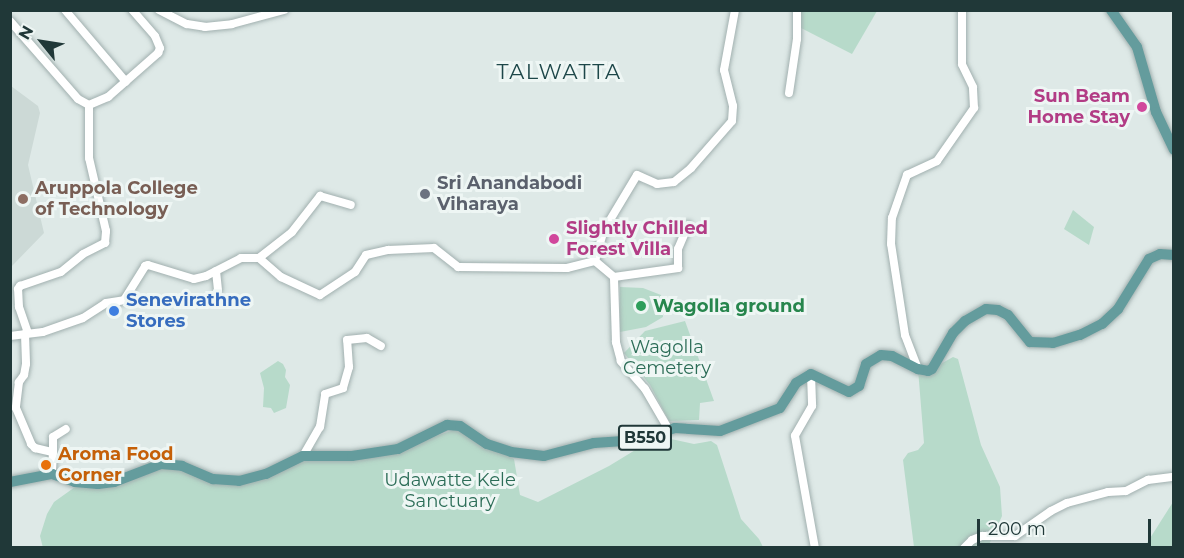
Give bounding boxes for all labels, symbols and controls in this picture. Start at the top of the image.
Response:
north arrow [12,12,72,72]
text: N [15,22,37,43]
district label: TALWATTA [496,59,622,85]
place label: Sun Beam Home Stay [1028,86,1130,128]
marker: Sun Beam Home Stay [1135,100,1149,114]
place label: Sri Anandabodi Viharaya [437,173,582,216]
place label: Aruppola College of Technology [35,178,198,220]
marker: Sri Anandabodi Viharaya [418,187,432,201]
marker: Aruppola College of Technology [16,192,30,206]
place label: Slightly Chilled Forest Villa [566,218,708,260]
marker: Slightly Chilled Forest Villa [547,232,561,246]
place label: Senevirathne Stores [126,290,251,332]
place label: Wagolla ground [653,295,805,317]
marker: Wagolla ground [634,299,648,313]
marker: Senevirathne Stores [107,304,121,318]
park label: Wagolla Cemetery [623,337,711,380]
road number: B550 [616,425,674,451]
place label: Aroma Food Corner [58,444,174,486]
marker: Aroma Food Corner [39,458,53,472]
park label: Udawatte Kele Sanctuary [384,470,516,512]
scale bar [980,507,1154,545]
text: 200 m [988,518,1046,540]

